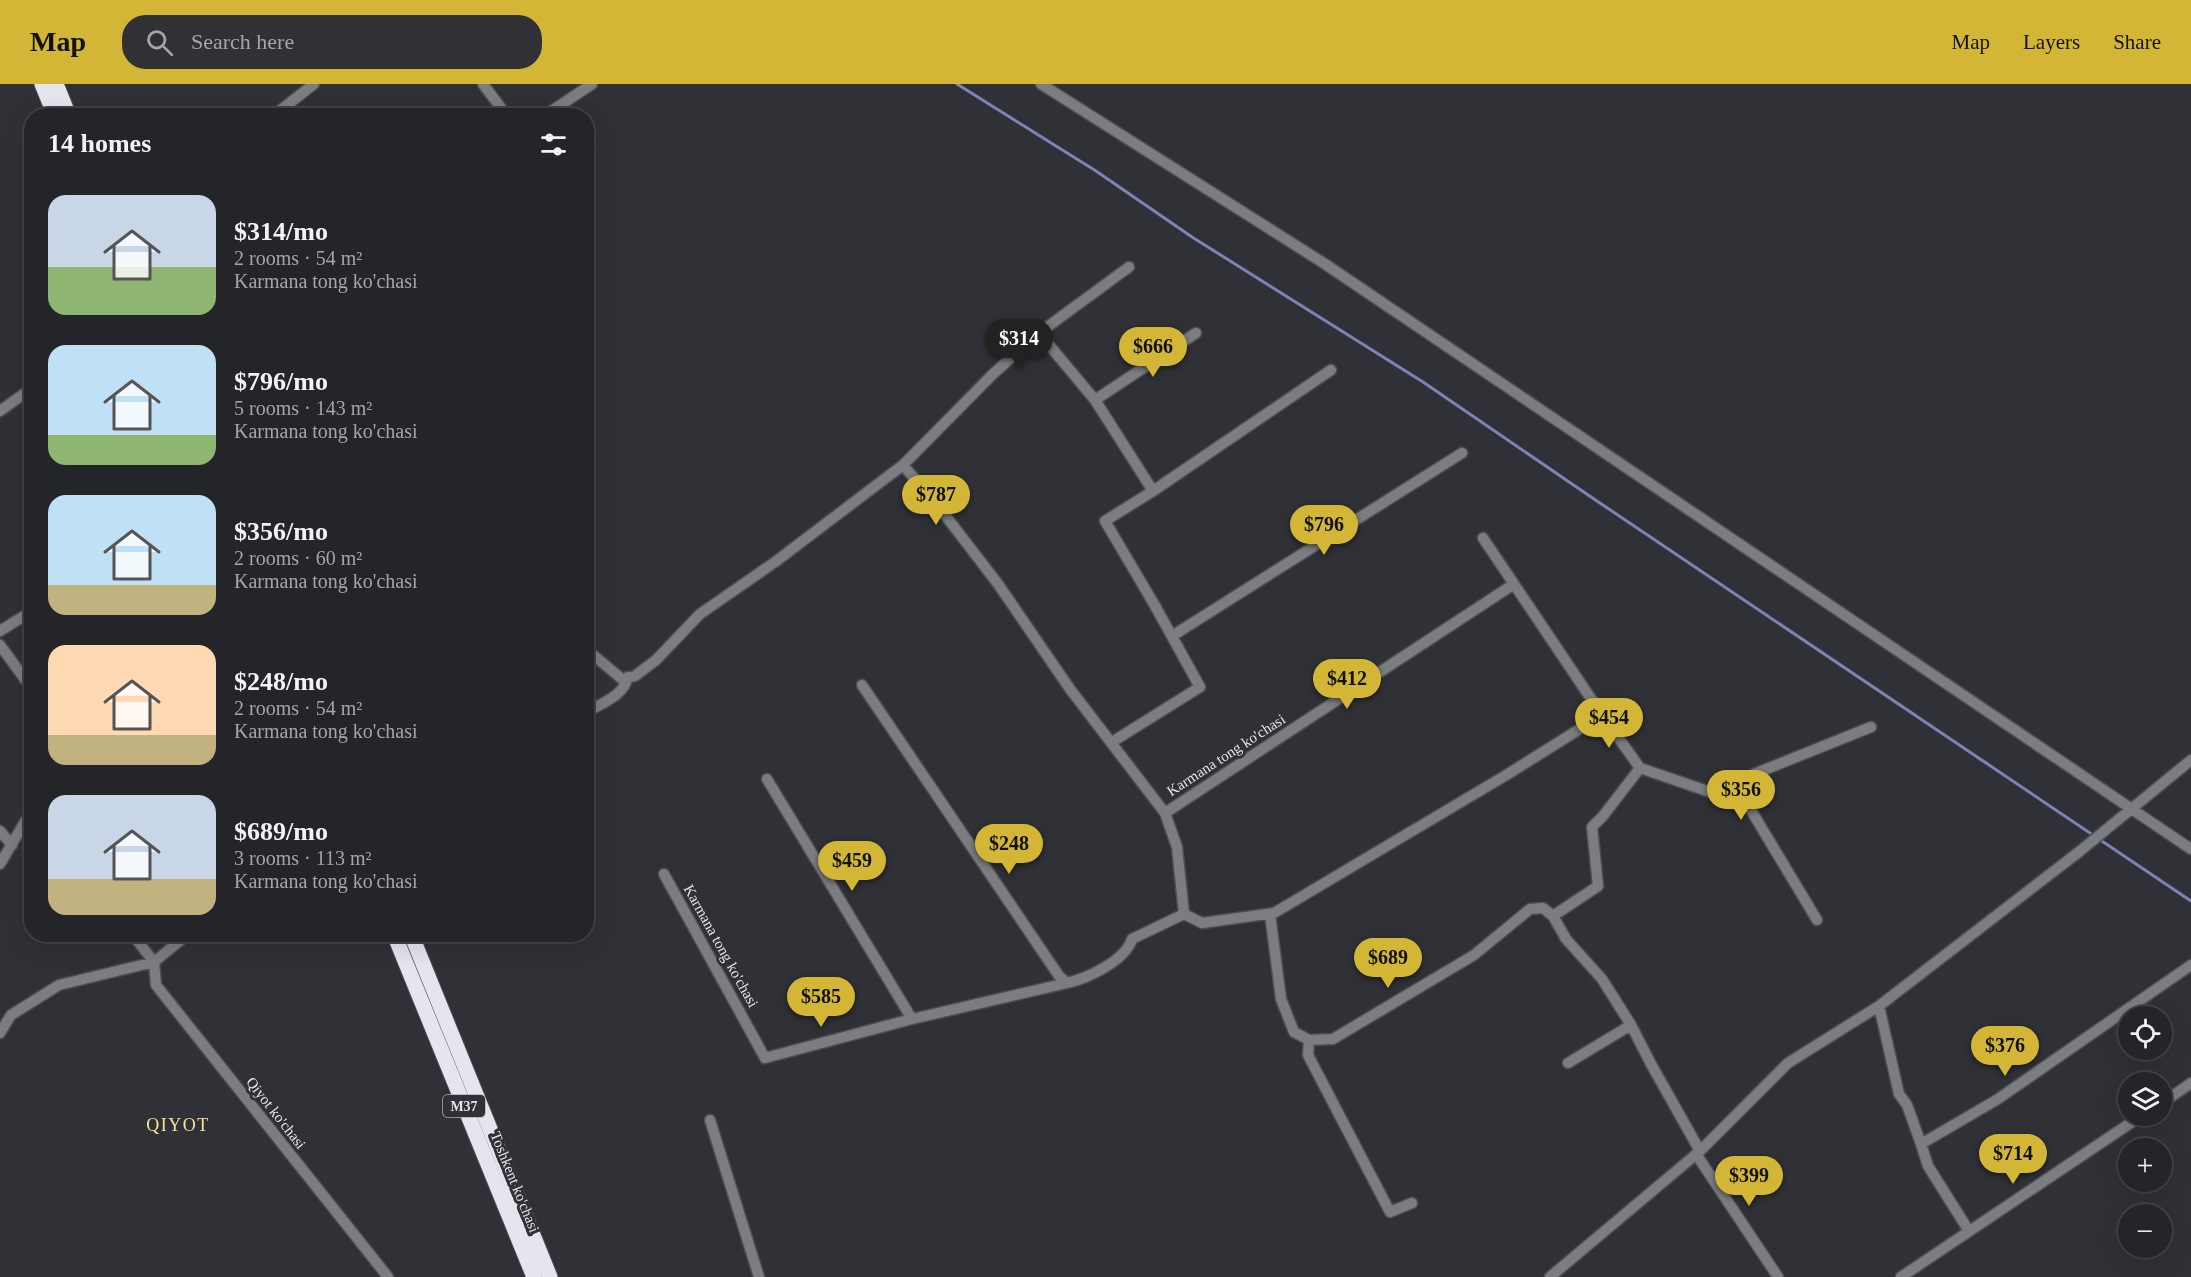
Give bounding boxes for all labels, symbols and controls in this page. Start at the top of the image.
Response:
search box [122,15,542,69]
text: Map [30,26,86,57]
icon: search [143,26,176,59]
text: Search here [191,29,294,54]
text: Map [1952,30,1990,54]
text: Layers [2023,30,2080,54]
text: Share [2113,30,2161,54]
icon: filters [537,128,570,161]
text: 14 homes [48,129,151,158]
text: $314/mo [234,217,328,246]
icon: home [96,219,168,291]
text: 2 rooms · 54 m² [234,247,362,269]
text: Karmana tong ko'chasi [234,270,418,292]
pin: $314 [983,319,1055,370]
text: $314 [999,327,1039,349]
pin: $666 [1117,327,1189,378]
text: $666 [1133,335,1173,357]
text: $796/mo [234,367,328,396]
icon: home [96,369,168,441]
text: 5 rooms · 143 m² [234,397,372,419]
text: Karmana tong ko'chasi [234,420,418,442]
pin: $787 [900,475,972,526]
text: $787 [916,483,956,505]
pin: $796 [1288,505,1360,556]
text: $796 [1304,513,1344,535]
text: $356/mo [234,517,328,546]
icon: home [96,519,168,591]
text: 2 rooms · 60 m² [234,547,362,569]
text: Karmana tong ko'chasi [234,570,418,592]
pin: $412 [1311,659,1383,710]
text: $248/mo [234,667,328,696]
text: $412 [1327,667,1367,689]
icon: home [96,669,168,741]
text: 2 rooms · 54 m² [234,697,362,719]
pin: $454 [1573,698,1645,749]
text: $454 [1589,706,1629,728]
street label: Karmana tong ko'chasi [1164,711,1288,799]
text: Karmana tong ko'chasi [234,720,418,742]
pin: $356 [1705,770,1777,821]
text: $356 [1721,778,1761,800]
text: $689/mo [234,817,328,846]
icon: home [96,819,168,891]
pin: $248 [973,824,1045,875]
text: $248 [989,832,1029,854]
pin: $459 [816,841,888,892]
text: 3 rooms · 113 m² [234,847,371,869]
text: $459 [832,849,872,871]
text: Karmana tong ko'chasi [234,870,418,892]
street label: Karmana tong ko'chasi [681,882,761,1010]
pin: $689 [1352,938,1424,989]
text: $689 [1368,946,1408,968]
pin: $585 [785,977,857,1028]
text: $585 [801,985,841,1007]
map controls [2118,1006,2172,1258]
button: locate [2118,1006,2172,1060]
pin: $376 [1969,1026,2041,1077]
text: $376 [1985,1034,2025,1056]
button: layers [2118,1072,2172,1126]
street label: Qiyot ko'chasi [243,1074,309,1152]
road number: M37 [443,1095,485,1117]
district label: QIYOT [146,1115,210,1135]
street label: Toshkent ko'chasi [488,1129,542,1235]
pin: $714 [1977,1134,2049,1185]
button: + [2118,1138,2172,1192]
text: $714 [1993,1142,2033,1164]
pin: $399 [1713,1156,1785,1207]
text: $399 [1729,1164,1769,1186]
button: − [2118,1204,2172,1258]

